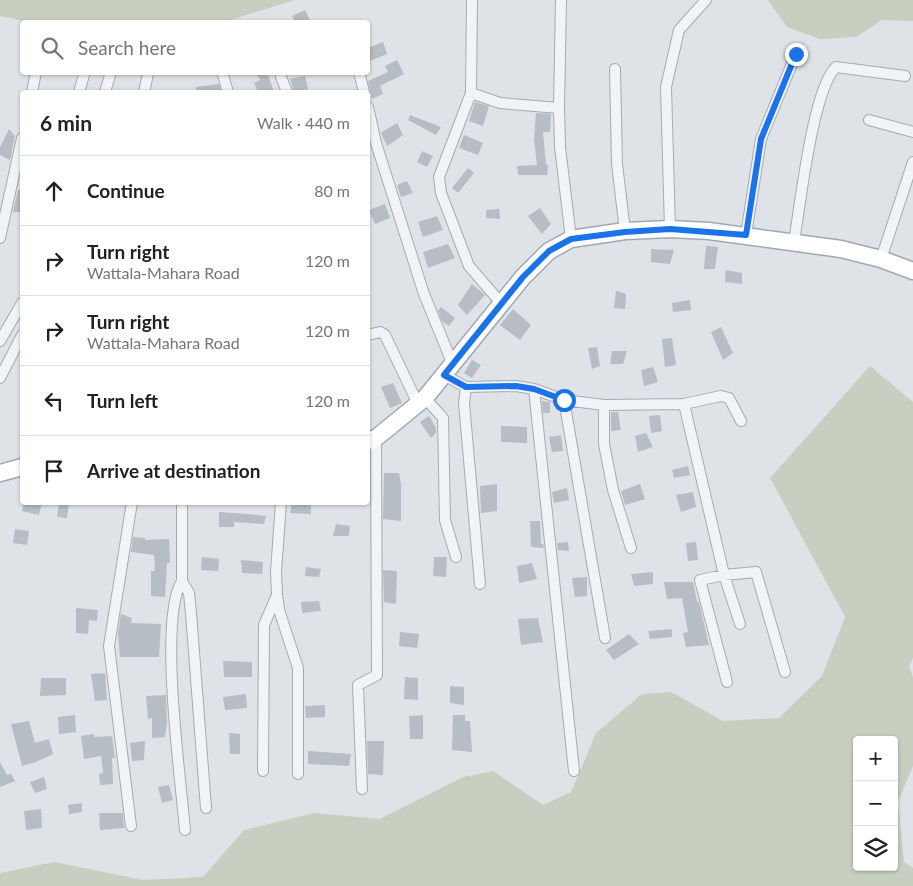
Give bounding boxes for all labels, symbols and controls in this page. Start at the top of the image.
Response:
search box [20,20,370,75]
icon: search [38,34,66,62]
text: Search here [78,36,176,59]
route end [785,43,808,66]
text: 6 min [40,110,92,135]
text: Walk · 440 m [257,113,350,132]
icon: ahead [40,177,68,205]
text: Continue [87,179,165,202]
text: 80 m [314,181,350,200]
text: Turn right [87,240,169,263]
icon: right [40,247,68,275]
text: 120 m [305,251,350,270]
text: Wattala-Mahara Road [87,263,240,282]
text: Turn right [87,310,169,333]
icon: right [40,317,68,345]
text: 120 m [305,321,350,340]
text: Wattala-Mahara Road [87,333,240,352]
icon: left [40,387,68,415]
text: Turn left [87,389,158,412]
route start [553,389,576,412]
text: 120 m [305,391,350,410]
icon: arrive [40,457,68,485]
text: Arrive at destination [87,459,260,482]
map controls [853,736,898,871]
button: + [853,736,898,781]
button: − [853,781,898,826]
button: layers [853,826,898,871]

